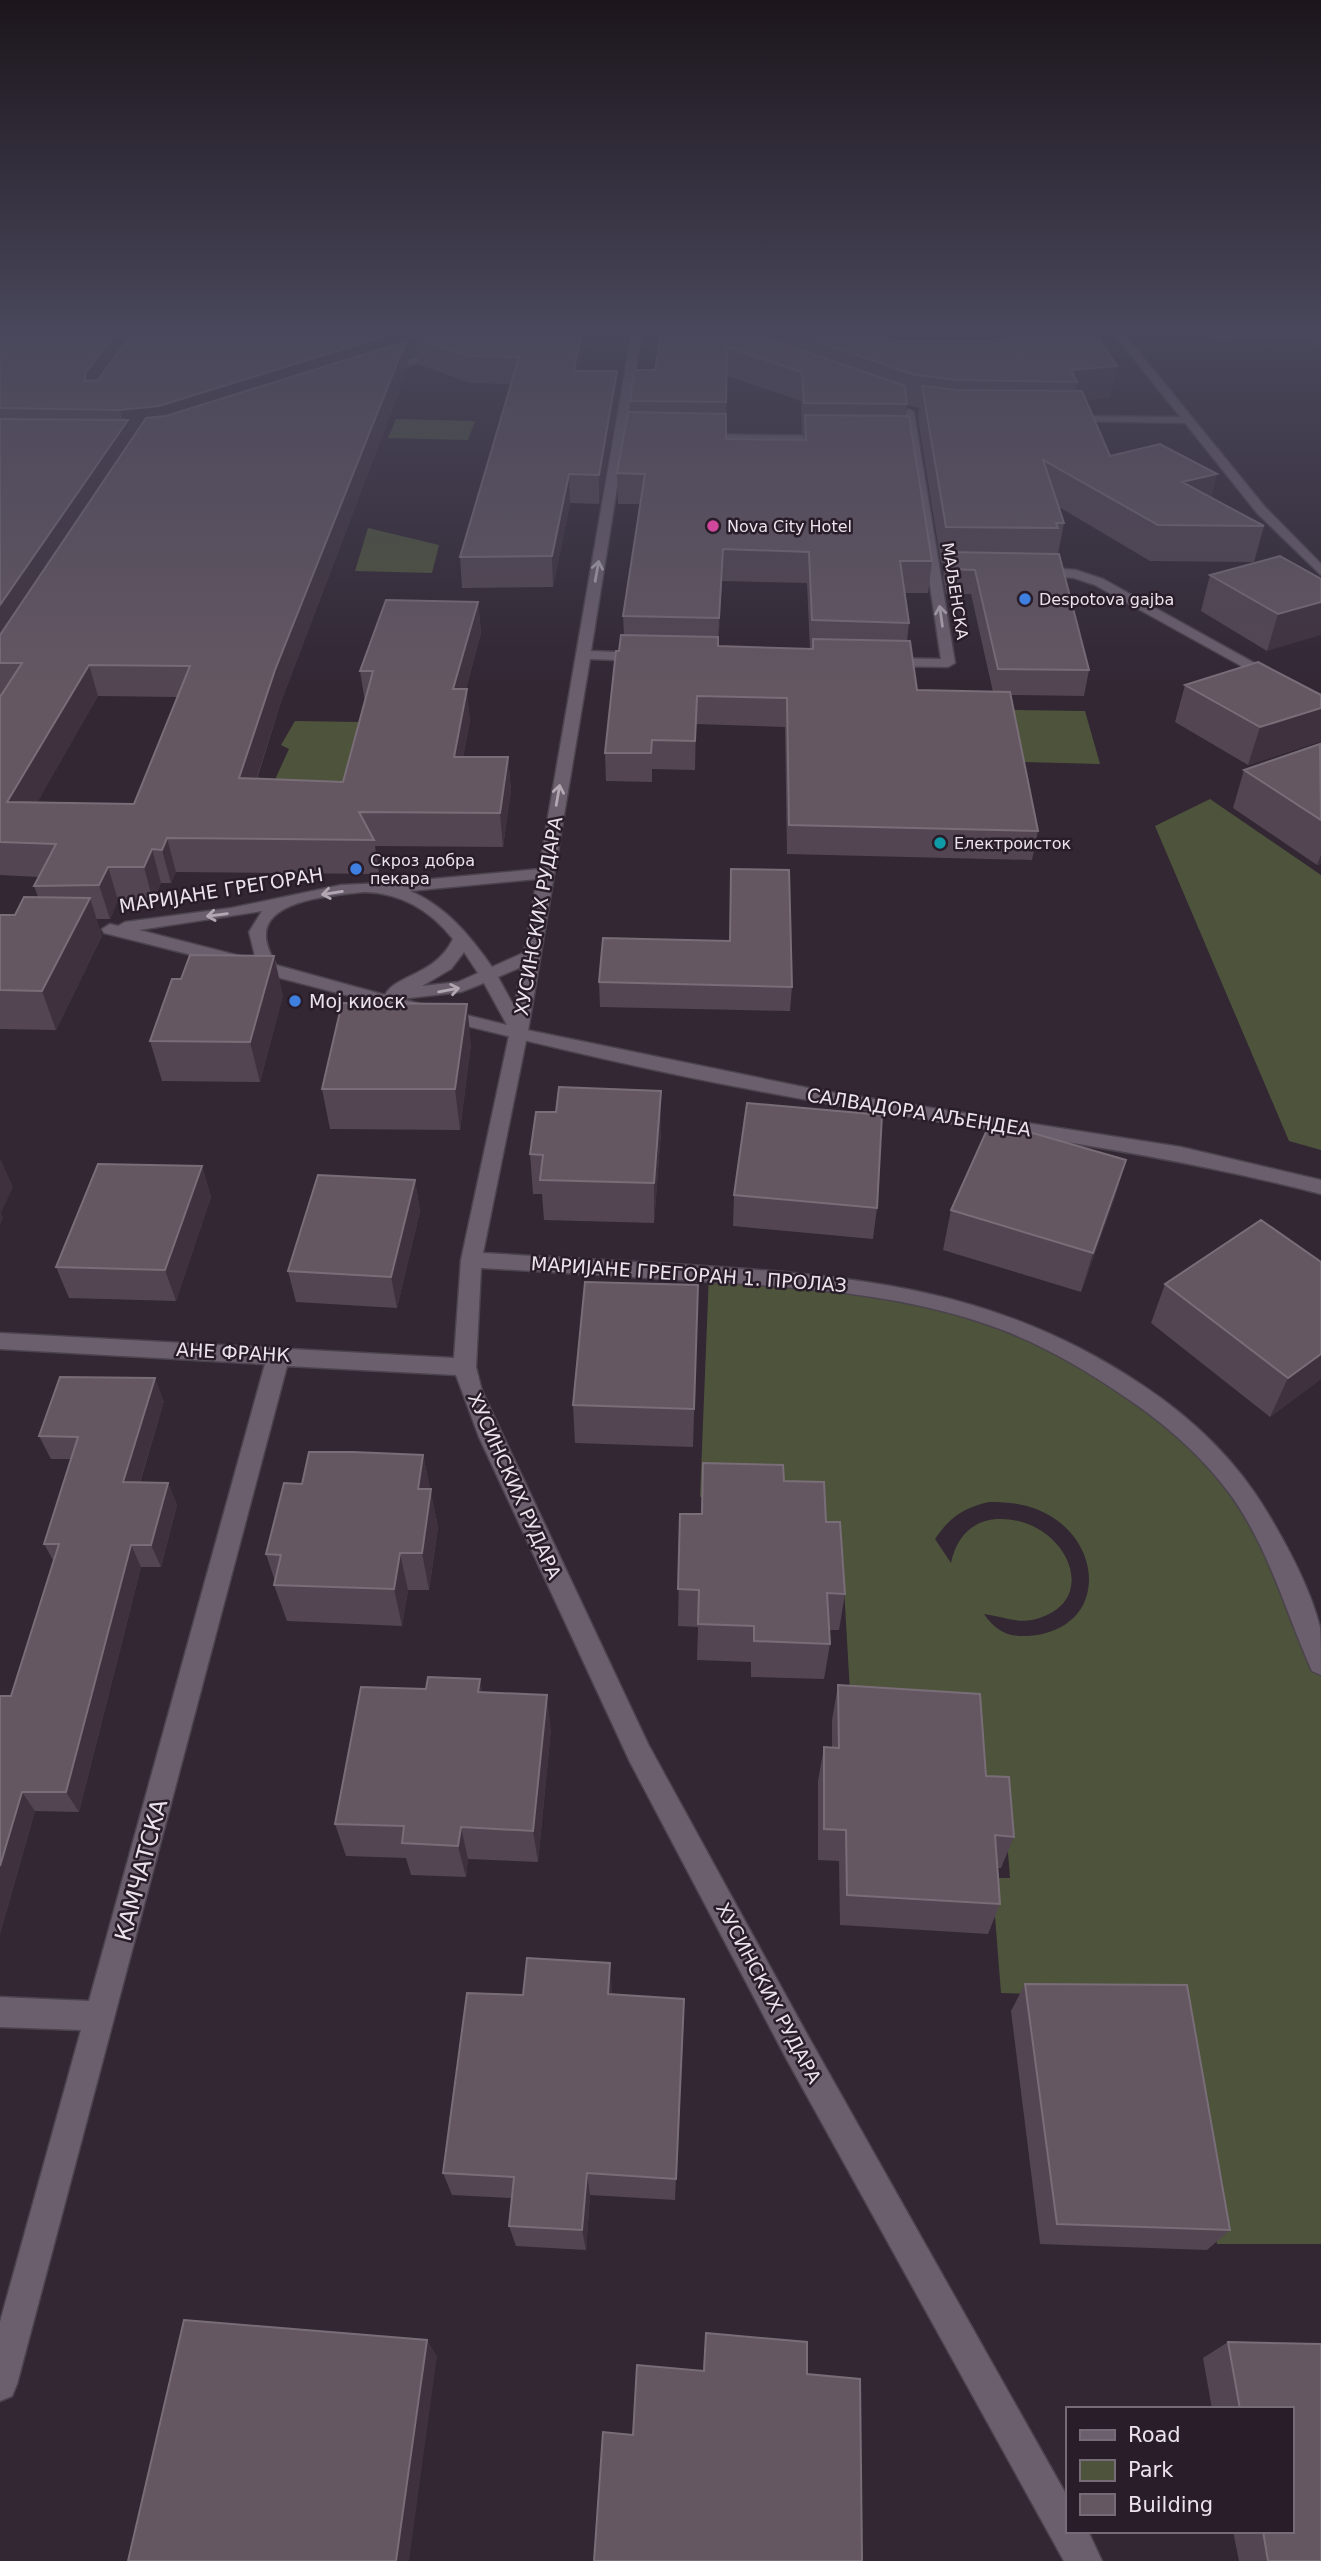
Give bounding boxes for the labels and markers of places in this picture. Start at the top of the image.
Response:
place label: Nova City Hotel [727,517,852,536]
marker: Nova City Hotel [705,518,721,534]
place label: Despotova gajba [1039,590,1174,609]
marker: Despotova gajba [1017,591,1033,607]
place label: Електроисток [954,834,1071,853]
marker: Електроисток [932,835,948,851]
place label: Скроз добра пекара [370,851,475,888]
marker: Скроз добра пекара [348,861,364,877]
place label: Мој киоск [309,990,406,1012]
marker: Мој киоск [287,993,303,1009]

